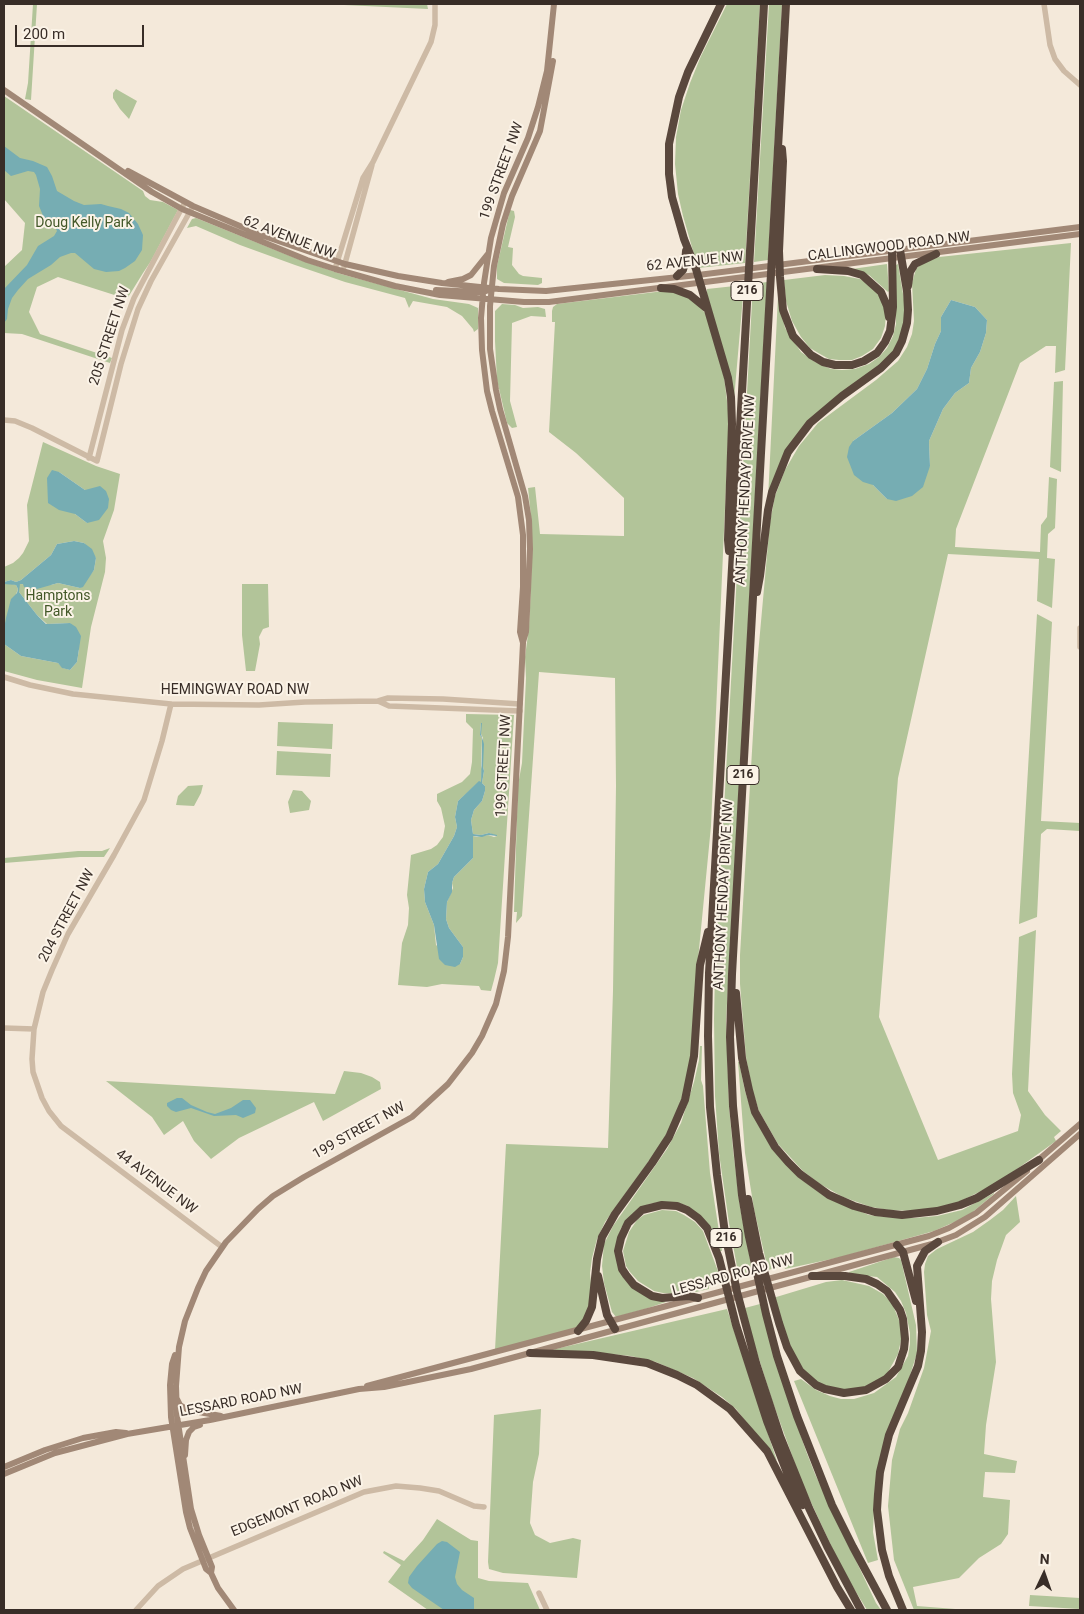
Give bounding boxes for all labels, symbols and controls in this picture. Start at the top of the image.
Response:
scale bar [18,15,146,47]
text: 200 m [23,25,65,43]
street label: 199 STREET NW [477,120,527,222]
street label: 62 AVENUE NW [240,213,338,263]
park label: Doug Kelly Park [35,215,133,231]
street label: CALLINGWOOD ROAD NW [807,229,971,265]
street label: 62 AVENUE NW [646,249,744,275]
road number: 216 [731,282,763,300]
street label: 205 STREET NW [86,285,134,387]
street label: ANTHONY HENDAY DRIVE NW [733,395,759,585]
park label: Hamptons Park [25,588,91,620]
street label: HEMINGWAY ROAD NW [161,682,309,698]
street label: 199 STREET NW [493,714,515,818]
road number: 216 [727,766,759,784]
street label: ANTHONY HENDAY DRIVE NW [711,800,737,990]
street label: 204 STREET NW [35,867,99,965]
street label: 199 STREET NW [310,1099,408,1163]
street label: 44 AVENUE NW [112,1146,200,1218]
road number: 216 [710,1228,742,1248]
street label: LESSARD ROAD NW [671,1252,795,1300]
street label: LESSARD ROAD NW [178,1381,304,1421]
street label: EDGEMONT ROAD NW [229,1473,365,1541]
north arrow [1019,1549,1069,1599]
text: N [1039,1551,1050,1567]

